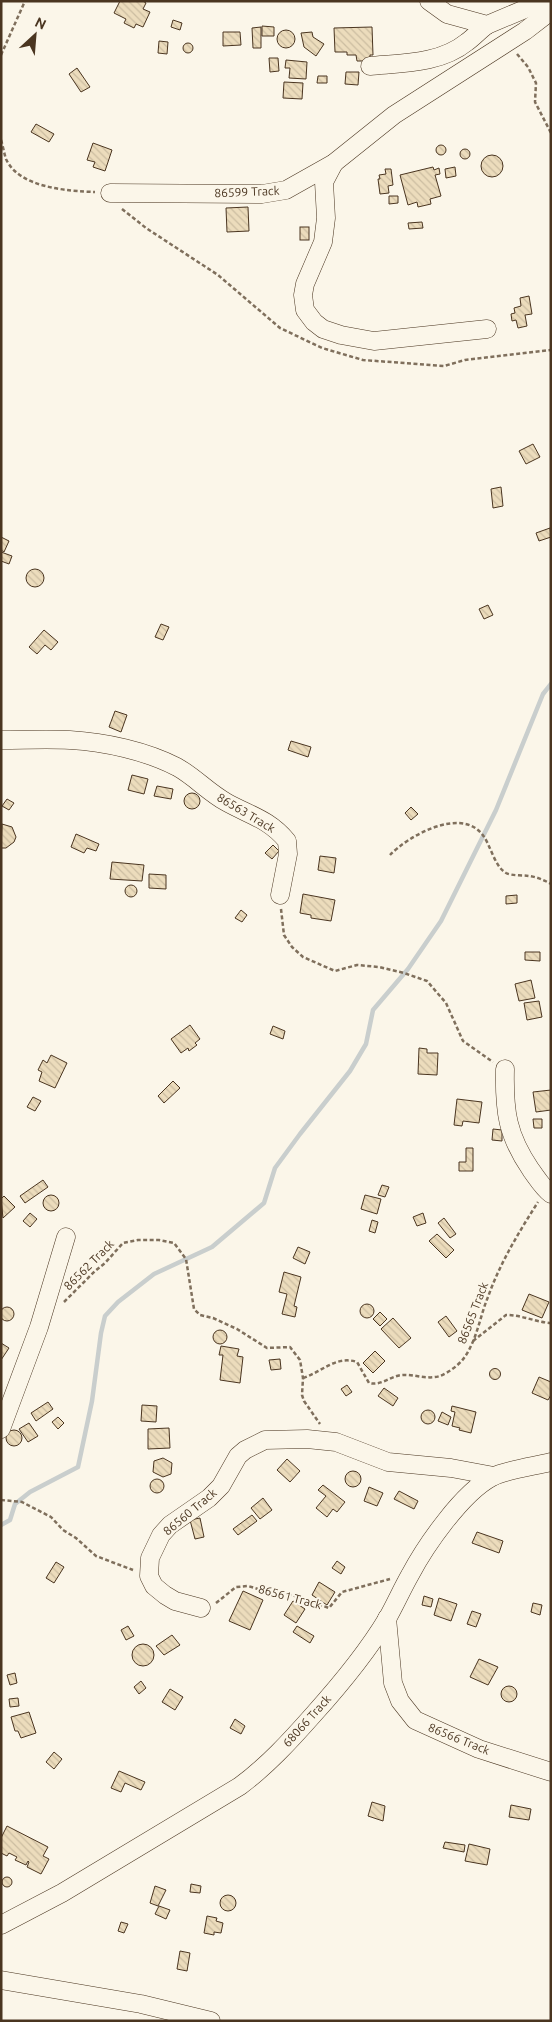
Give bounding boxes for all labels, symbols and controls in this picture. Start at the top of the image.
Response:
north arrow [10,10,60,60]
text: N [32,14,49,33]
street label: 86599 Track [214,184,280,199]
street label: 86563 Track [215,790,278,835]
street label: 86562 Track [61,1237,116,1292]
street label: 86565 Track [455,1280,490,1346]
street label: 86560 Track [161,1486,219,1538]
street label: 86561 Track [257,1582,323,1611]
street label: 68066 Track [280,1692,333,1749]
street label: 86566 Track [427,1720,492,1757]

